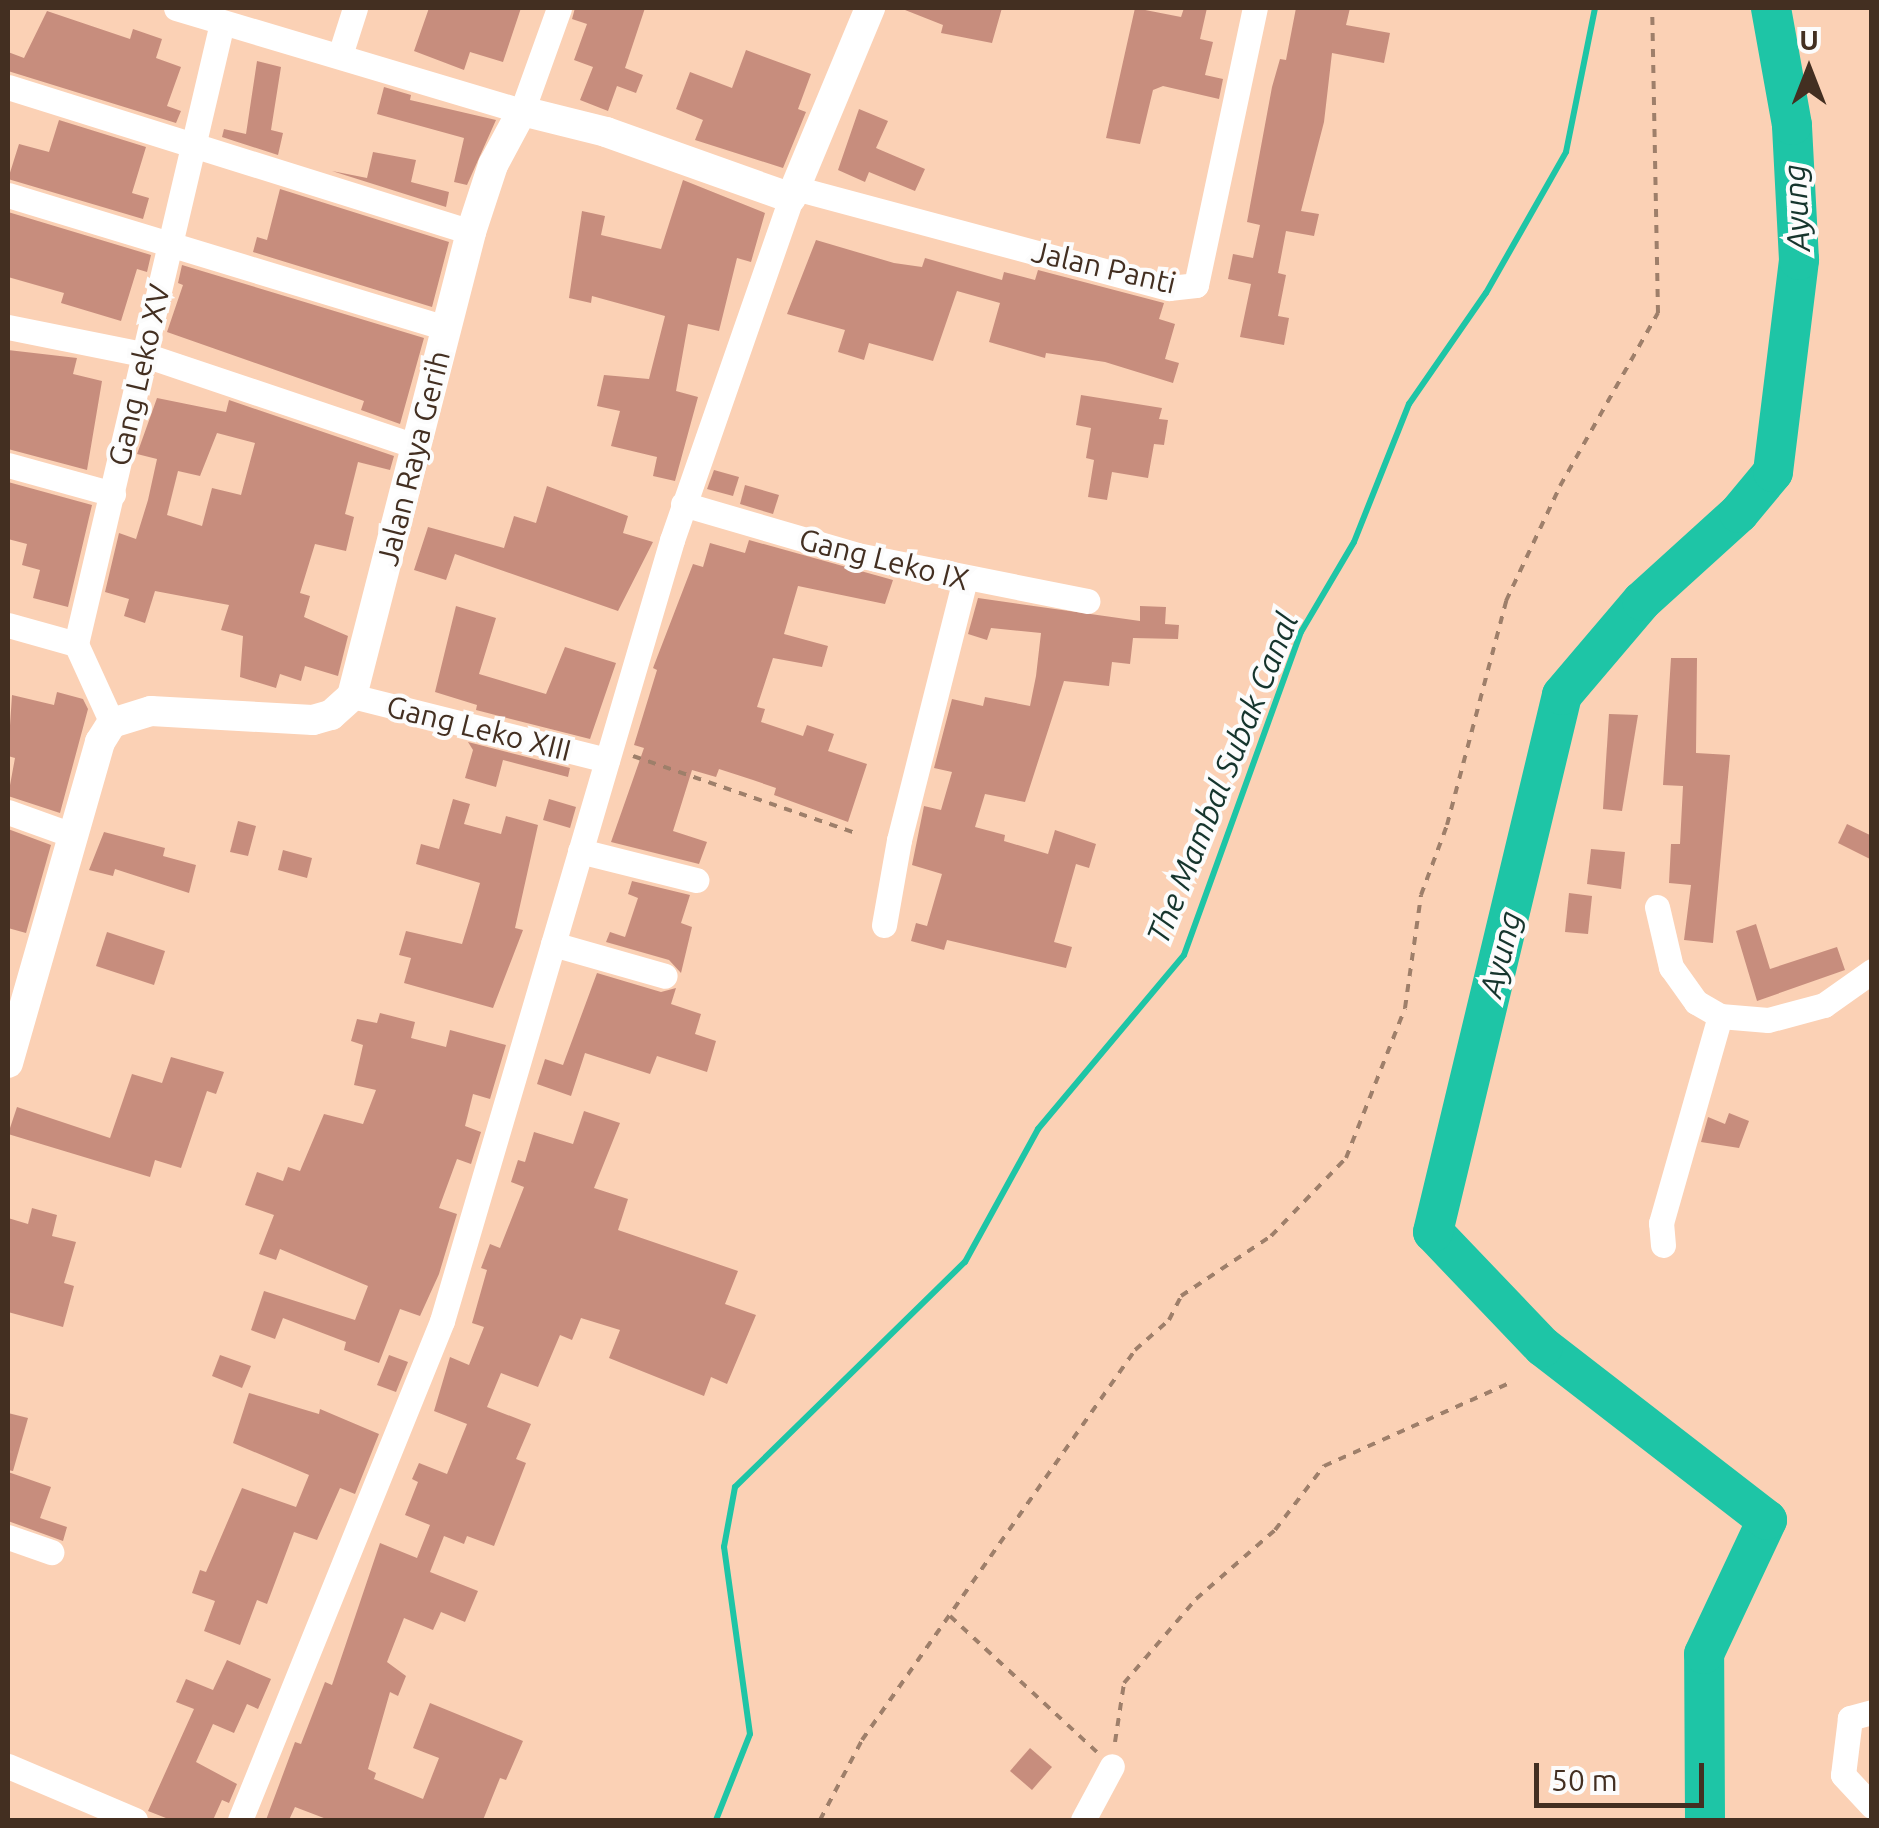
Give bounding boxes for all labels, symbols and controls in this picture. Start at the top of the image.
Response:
north arrow [1759,20,1859,120]
text: U [1799,24,1819,55]
water label: Ayung [1775,163,1817,253]
street label: Jalan Panti [1028,233,1180,301]
street label: Gang Leko XV [101,281,177,469]
street label: Jalan Raya Gerih [369,347,457,569]
street label: Gang Leko IX [795,521,973,597]
water label: The Mambal Subak Canal [1138,607,1306,949]
street label: Gang Leko XIII [383,688,575,768]
water label: Ayung [1471,907,1529,1001]
scale bar [1539,1743,1709,1805]
text: 50 m [1551,1763,1618,1797]

